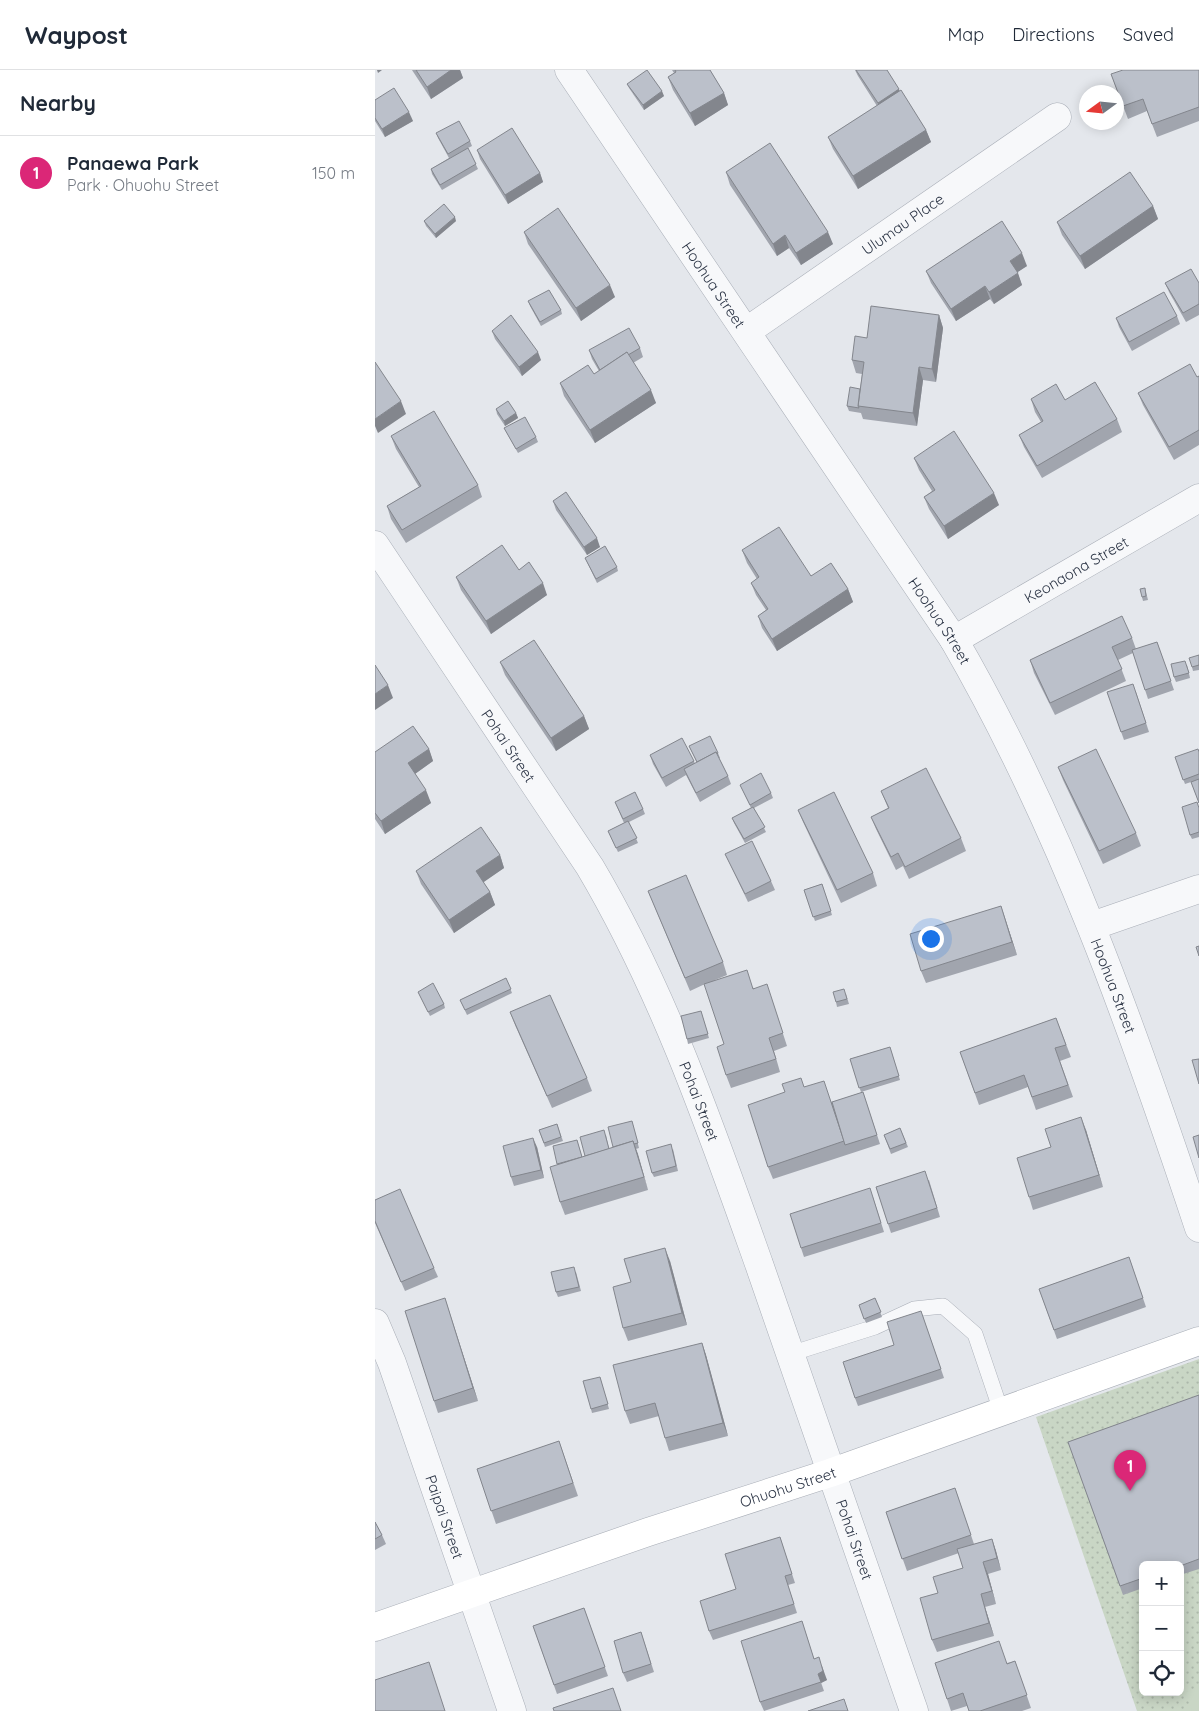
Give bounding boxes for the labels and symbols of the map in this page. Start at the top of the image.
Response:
north arrow [1079,85,1124,130]
street label: Ulumau Place [858,189,947,259]
street label: Hoohua Street [678,238,750,331]
street label: Keonaona Street [1021,532,1131,607]
street label: Hoohua Street [905,573,975,668]
street label: Pohai Street [478,705,540,786]
your location [918,926,944,952]
street label: Hoohua Street [1087,935,1140,1036]
street label: Pohai Street [676,1059,723,1144]
pin: 1 [1114,1450,1146,1491]
street label: Ohuohu Street [737,1462,838,1511]
street label: Paipai Street [422,1472,468,1561]
street label: Pohai Street [832,1497,878,1582]

